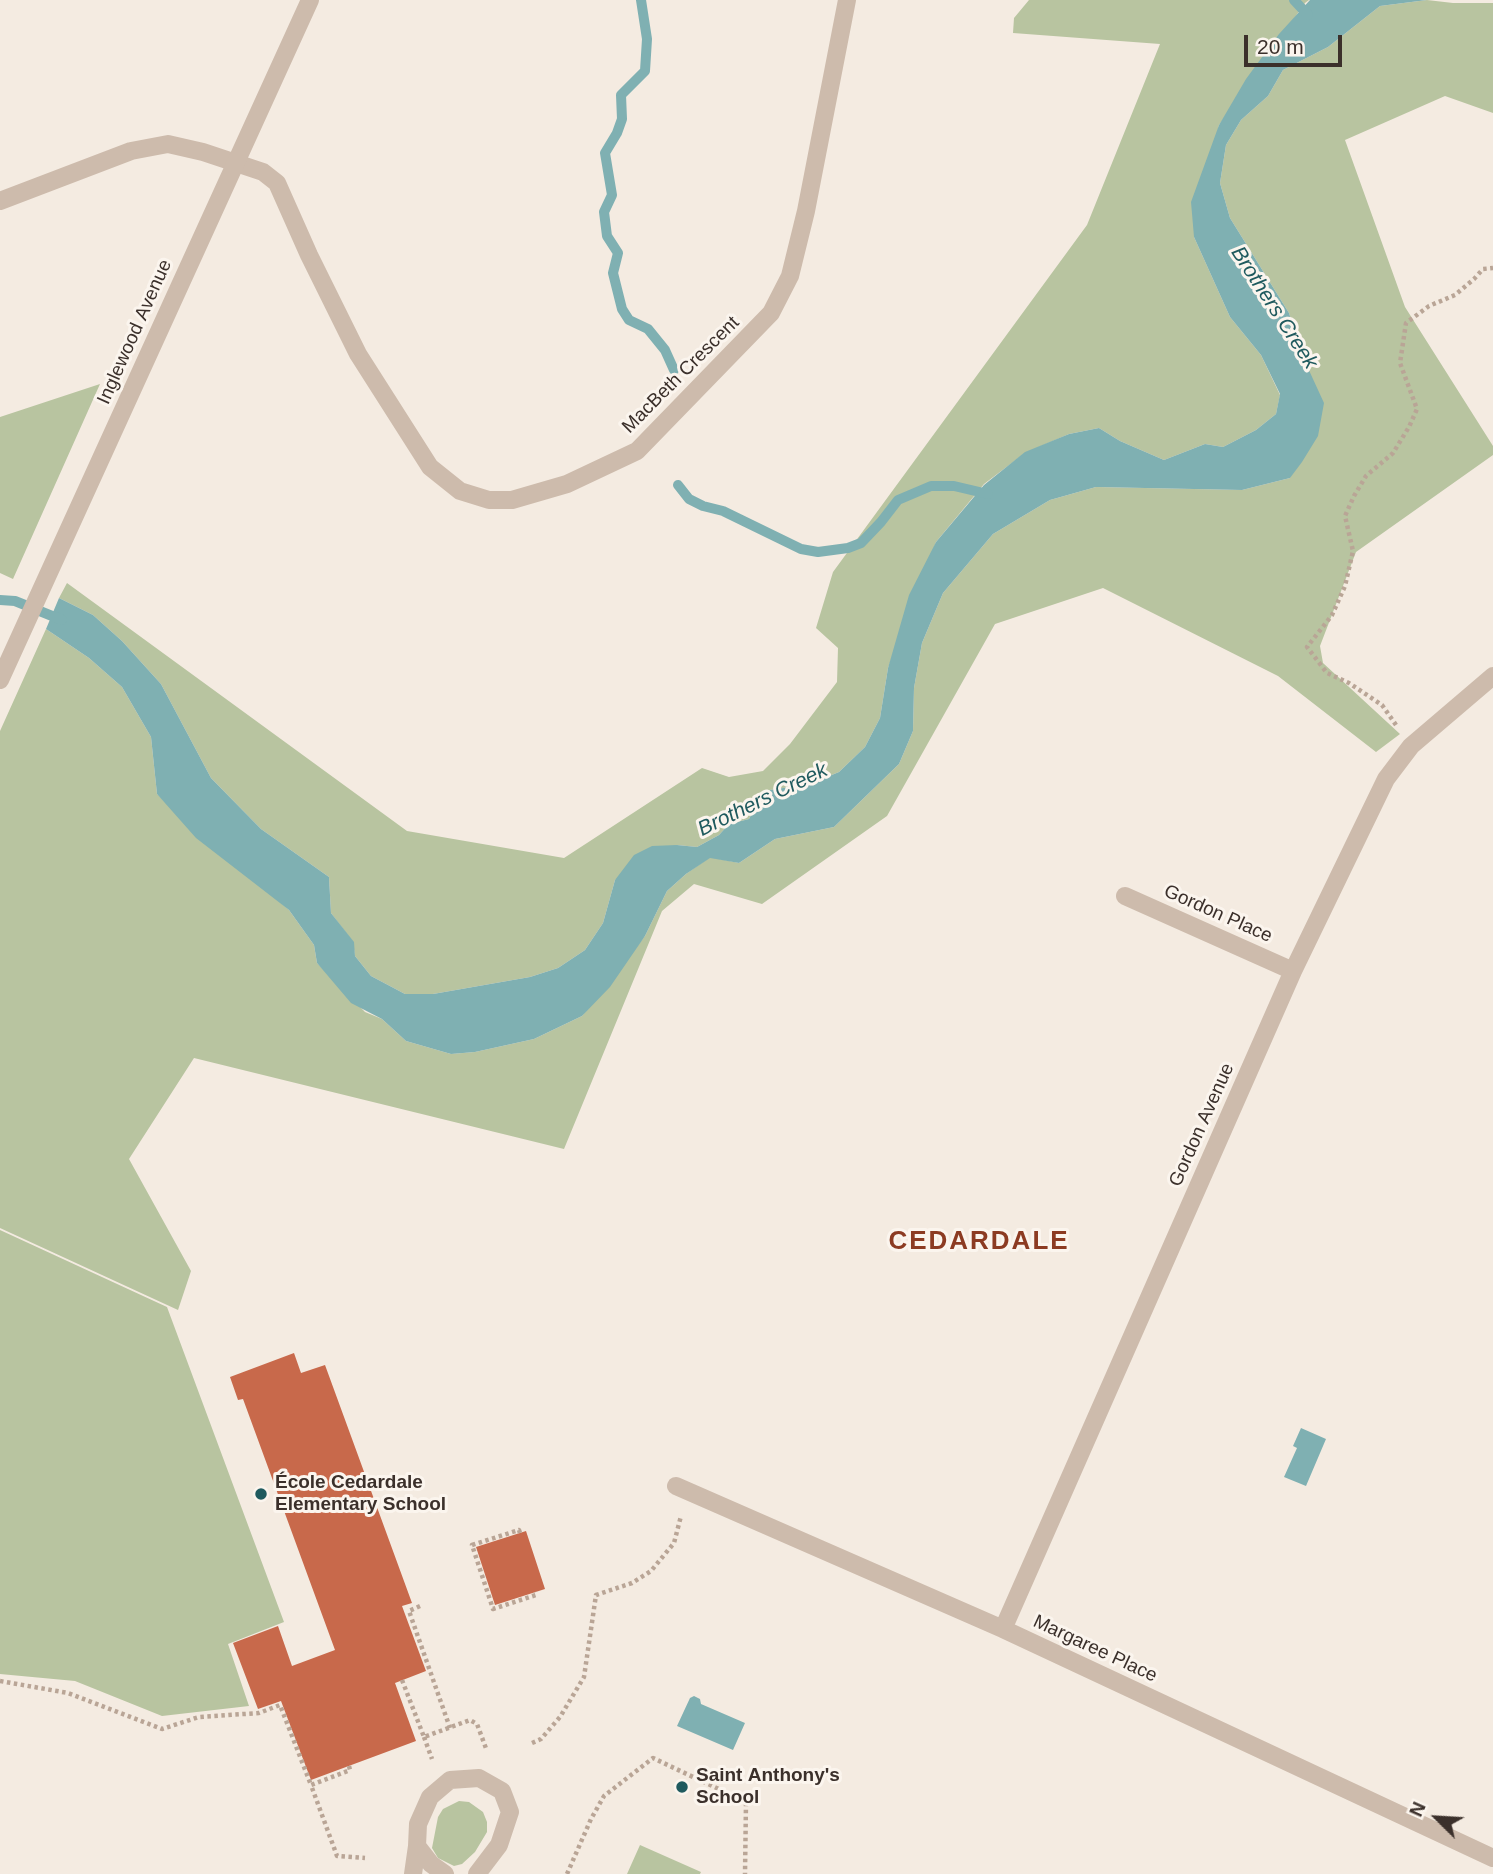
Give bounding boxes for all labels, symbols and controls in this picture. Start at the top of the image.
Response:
scale bar [1248,21,1346,65]
text: 20 m [1257,35,1304,58]
water label: Brothers Creek [1225,242,1323,374]
street label: Inglewood Avenue [93,256,177,408]
street label: MacBeth Crescent [618,312,744,438]
water label: Brothers Creek [694,758,832,842]
street label: Gordon Place [1160,880,1276,948]
street label: Gordon Avenue [1165,1060,1239,1190]
district label: CEDARDALE [890,1226,1068,1258]
place label: École Cedardale Elementary School [275,1472,446,1516]
marker: École Cedardale Elementary School [253,1486,269,1502]
street label: Margaree Place [1029,1610,1161,1688]
place label: Saint Anthony's School [696,1765,840,1809]
marker: Saint Anthony's School [674,1779,690,1795]
north arrow [1402,1783,1472,1853]
text: N [1405,1799,1430,1820]

